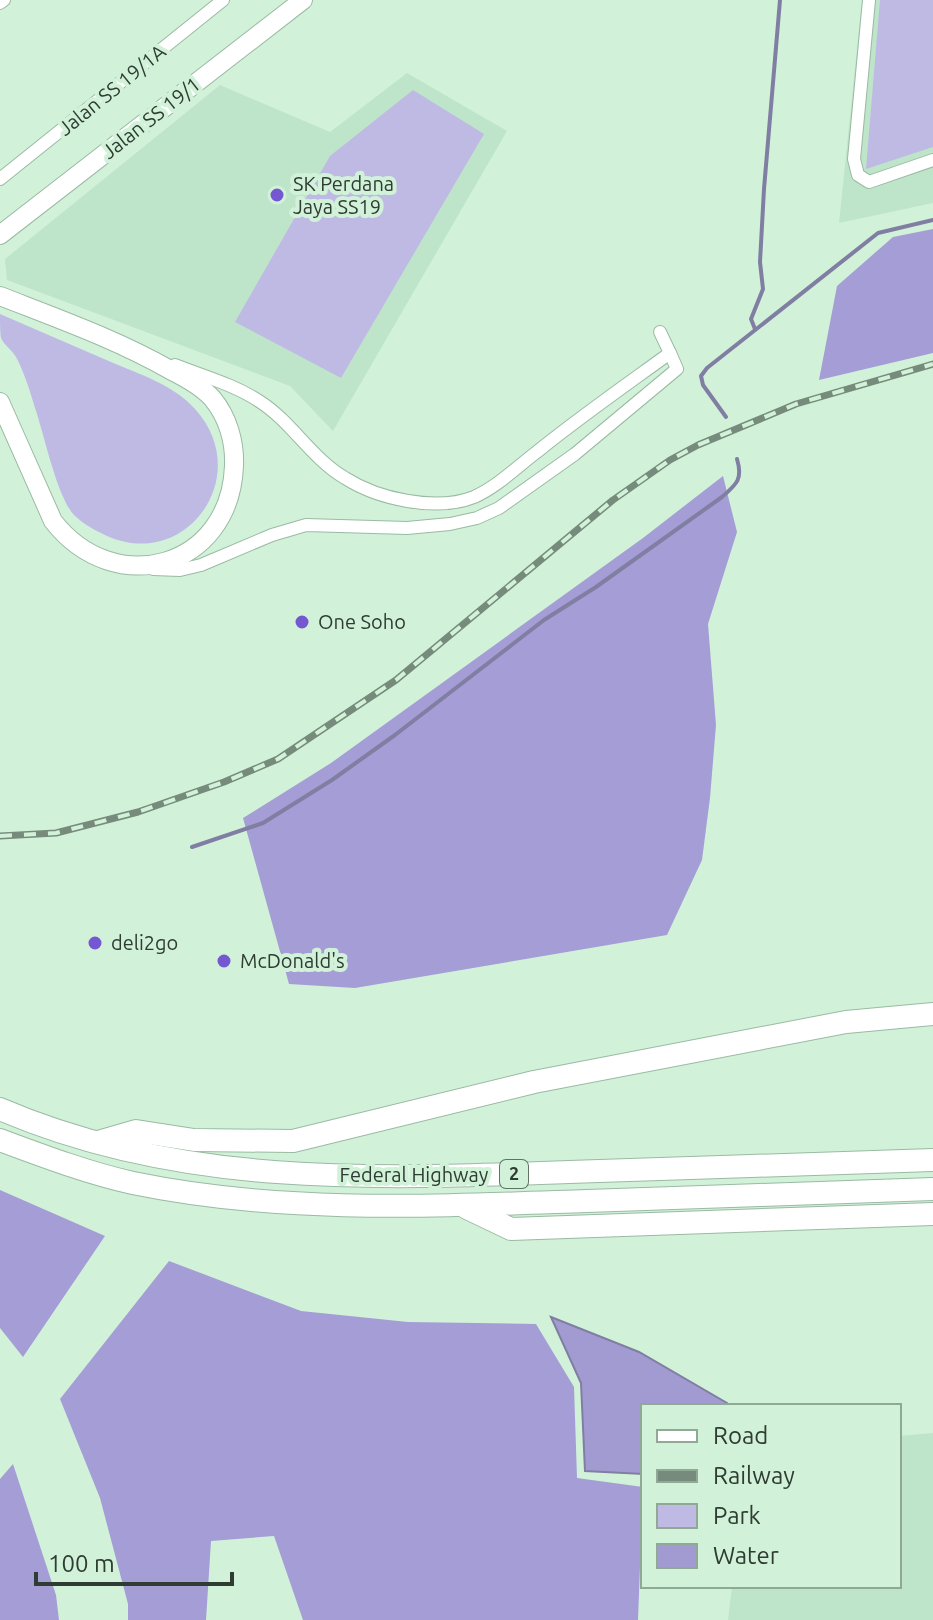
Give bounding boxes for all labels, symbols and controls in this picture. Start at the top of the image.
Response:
street label: Jalan SS 19/1A [53,39,171,141]
street label: Jalan SS 19/1 [97,72,205,164]
place label: SK Perdana Jaya SS19 [293,172,394,218]
marker: SK Perdana Jaya SS19 [268,186,286,204]
place label: One Soho [318,610,406,633]
marker: One Soho [293,613,311,631]
place label: deli2go [111,931,178,954]
marker: deli2go [86,934,104,952]
place label: McDonald's [240,949,345,972]
marker: McDonald's [215,952,233,970]
road number: 2 [500,1160,528,1188]
street label: Federal Highway [339,1163,489,1186]
legend [641,1404,901,1588]
text: Road [713,1422,768,1449]
text: Railway [713,1462,795,1489]
text: Park [713,1502,761,1529]
scale bar [36,1536,232,1586]
text: Water [713,1542,779,1569]
text: 100 m [48,1550,115,1577]

